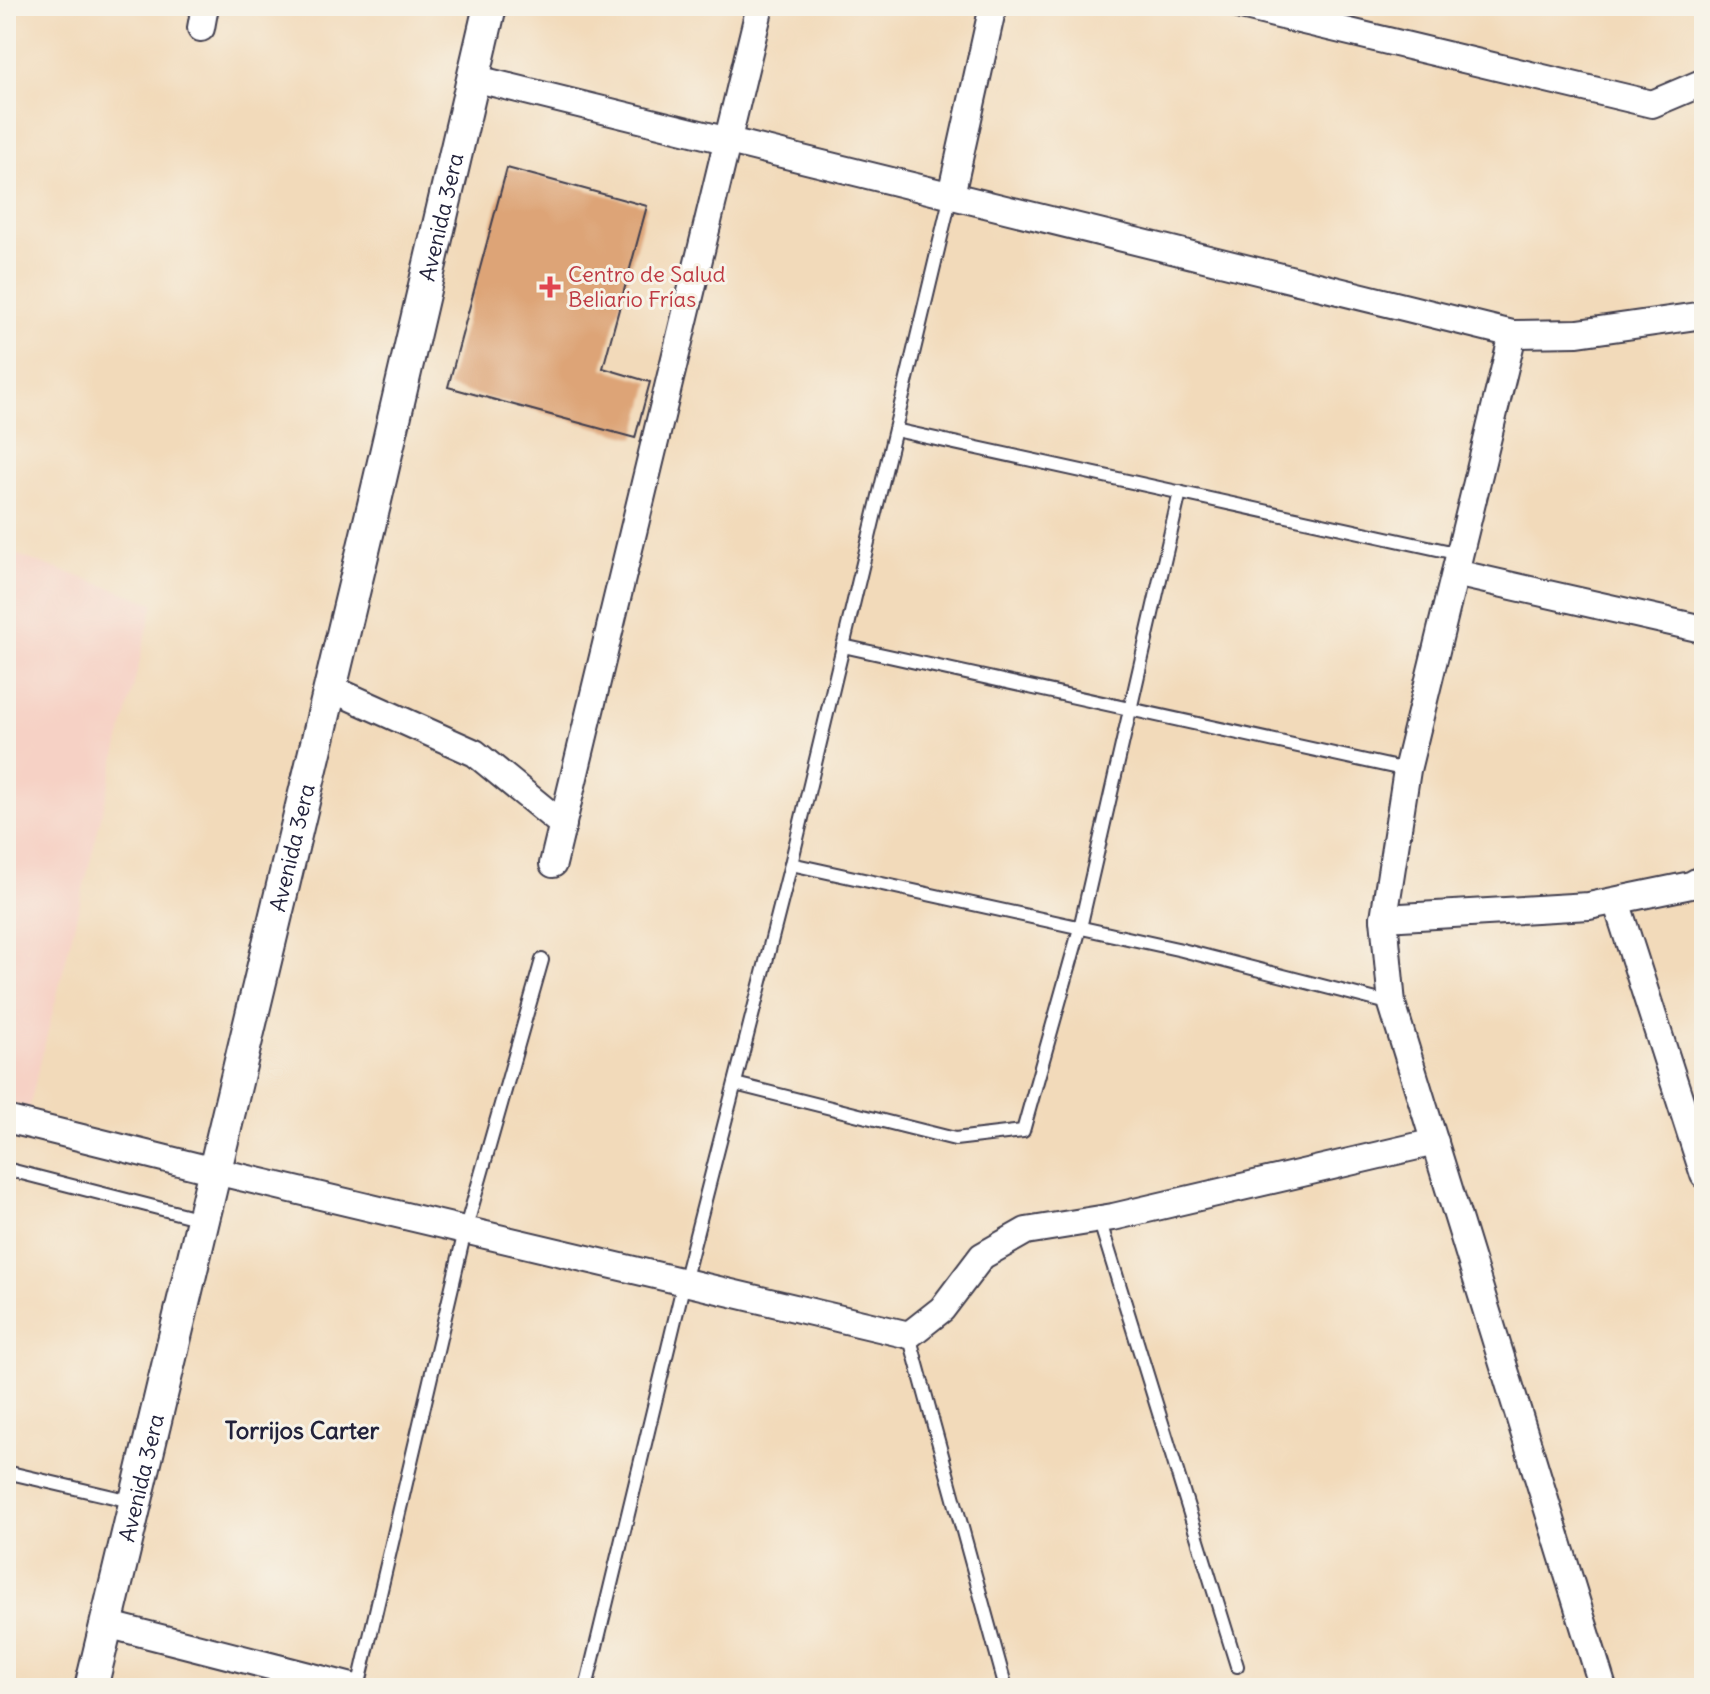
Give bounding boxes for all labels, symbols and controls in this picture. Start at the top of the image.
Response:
street label: Avenida 3era [413,150,469,284]
place label: Centro de Salud Beliario Frías [568,260,725,313]
marker: Centro de Salud Beliario Frías [539,276,561,298]
street label: Avenida 3era [263,781,321,914]
street label: Avenida 3era [112,1411,170,1545]
district label: Torrijos Carter [225,1415,379,1445]

